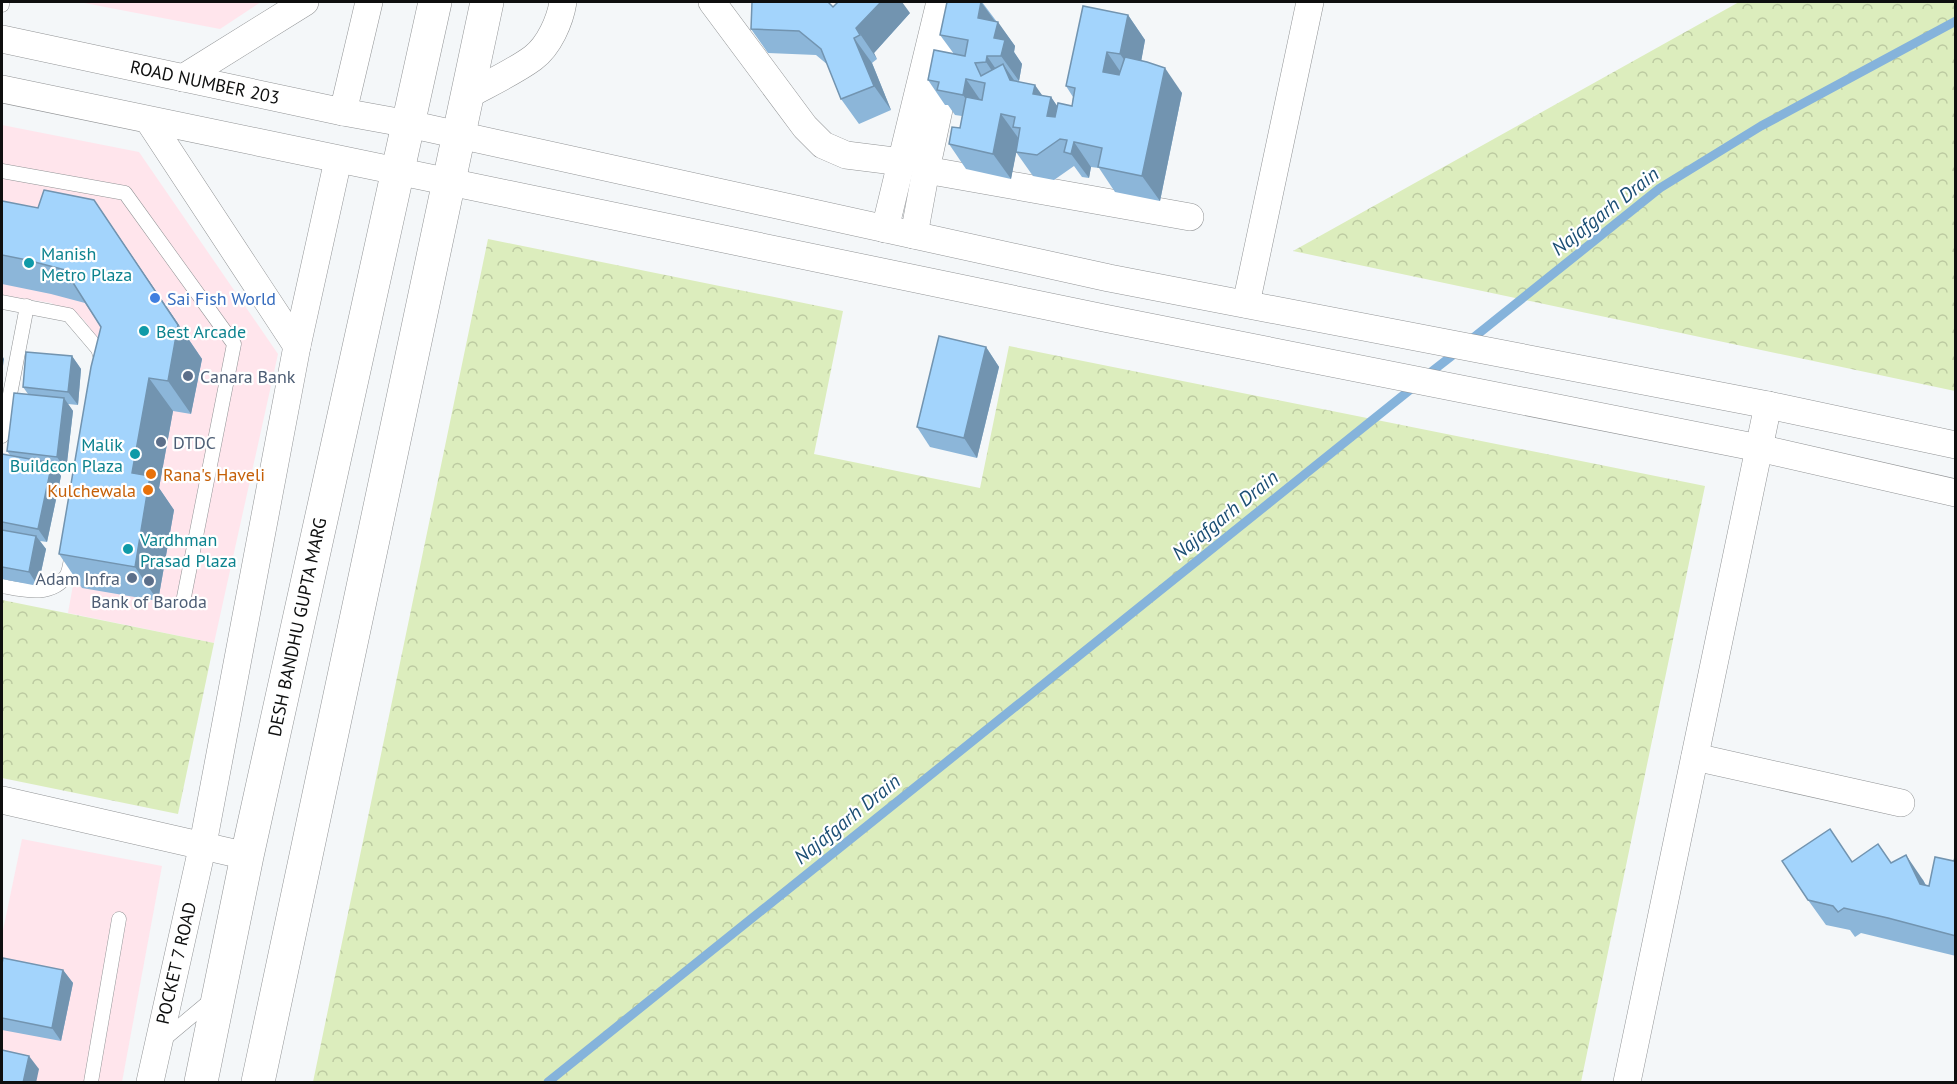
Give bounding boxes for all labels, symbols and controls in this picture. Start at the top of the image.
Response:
street label: ROAD NUMBER 203 [128,55,282,109]
water label: Najafgarh Drain [1546,161,1664,261]
place label: Manish Metro Plaza [41,242,132,286]
marker: Manish Metro Plaza [22,256,36,270]
place label: Sai Fish World [167,287,276,310]
marker: Sai Fish World [148,291,162,305]
place label: Best Arcade [156,320,246,343]
marker: Best Arcade [137,324,151,338]
place label: Canara Bank [200,365,296,388]
marker: Canara Bank [181,369,195,383]
place label: DTDC [173,431,216,454]
place label: Malik Buildcon Plaza [10,433,123,477]
marker: DTDC [154,435,168,449]
marker: Malik Buildcon Plaza [128,447,142,461]
place label: Rana's Haveli [163,463,265,486]
water label: Najafgarh Drain [1166,464,1284,566]
marker: Rana's Haveli [144,467,158,481]
place label: Kulchewala [47,479,136,502]
marker: Kulchewala [141,483,155,497]
street label: DESH BANDHU GUPTA MARG [263,516,331,738]
place label: Vardhman Prasad Plaza [139,528,237,572]
marker: Vardhman Prasad Plaza [121,542,135,556]
place label: Adam Infra [36,567,120,590]
marker: Adam Infra [125,571,139,585]
marker: Bank of Baroda [142,574,156,588]
place label: Bank of Baroda [91,590,207,613]
water label: Najafgarh Drain [788,768,906,870]
street label: POCKET 7 ROAD [151,900,201,1026]

